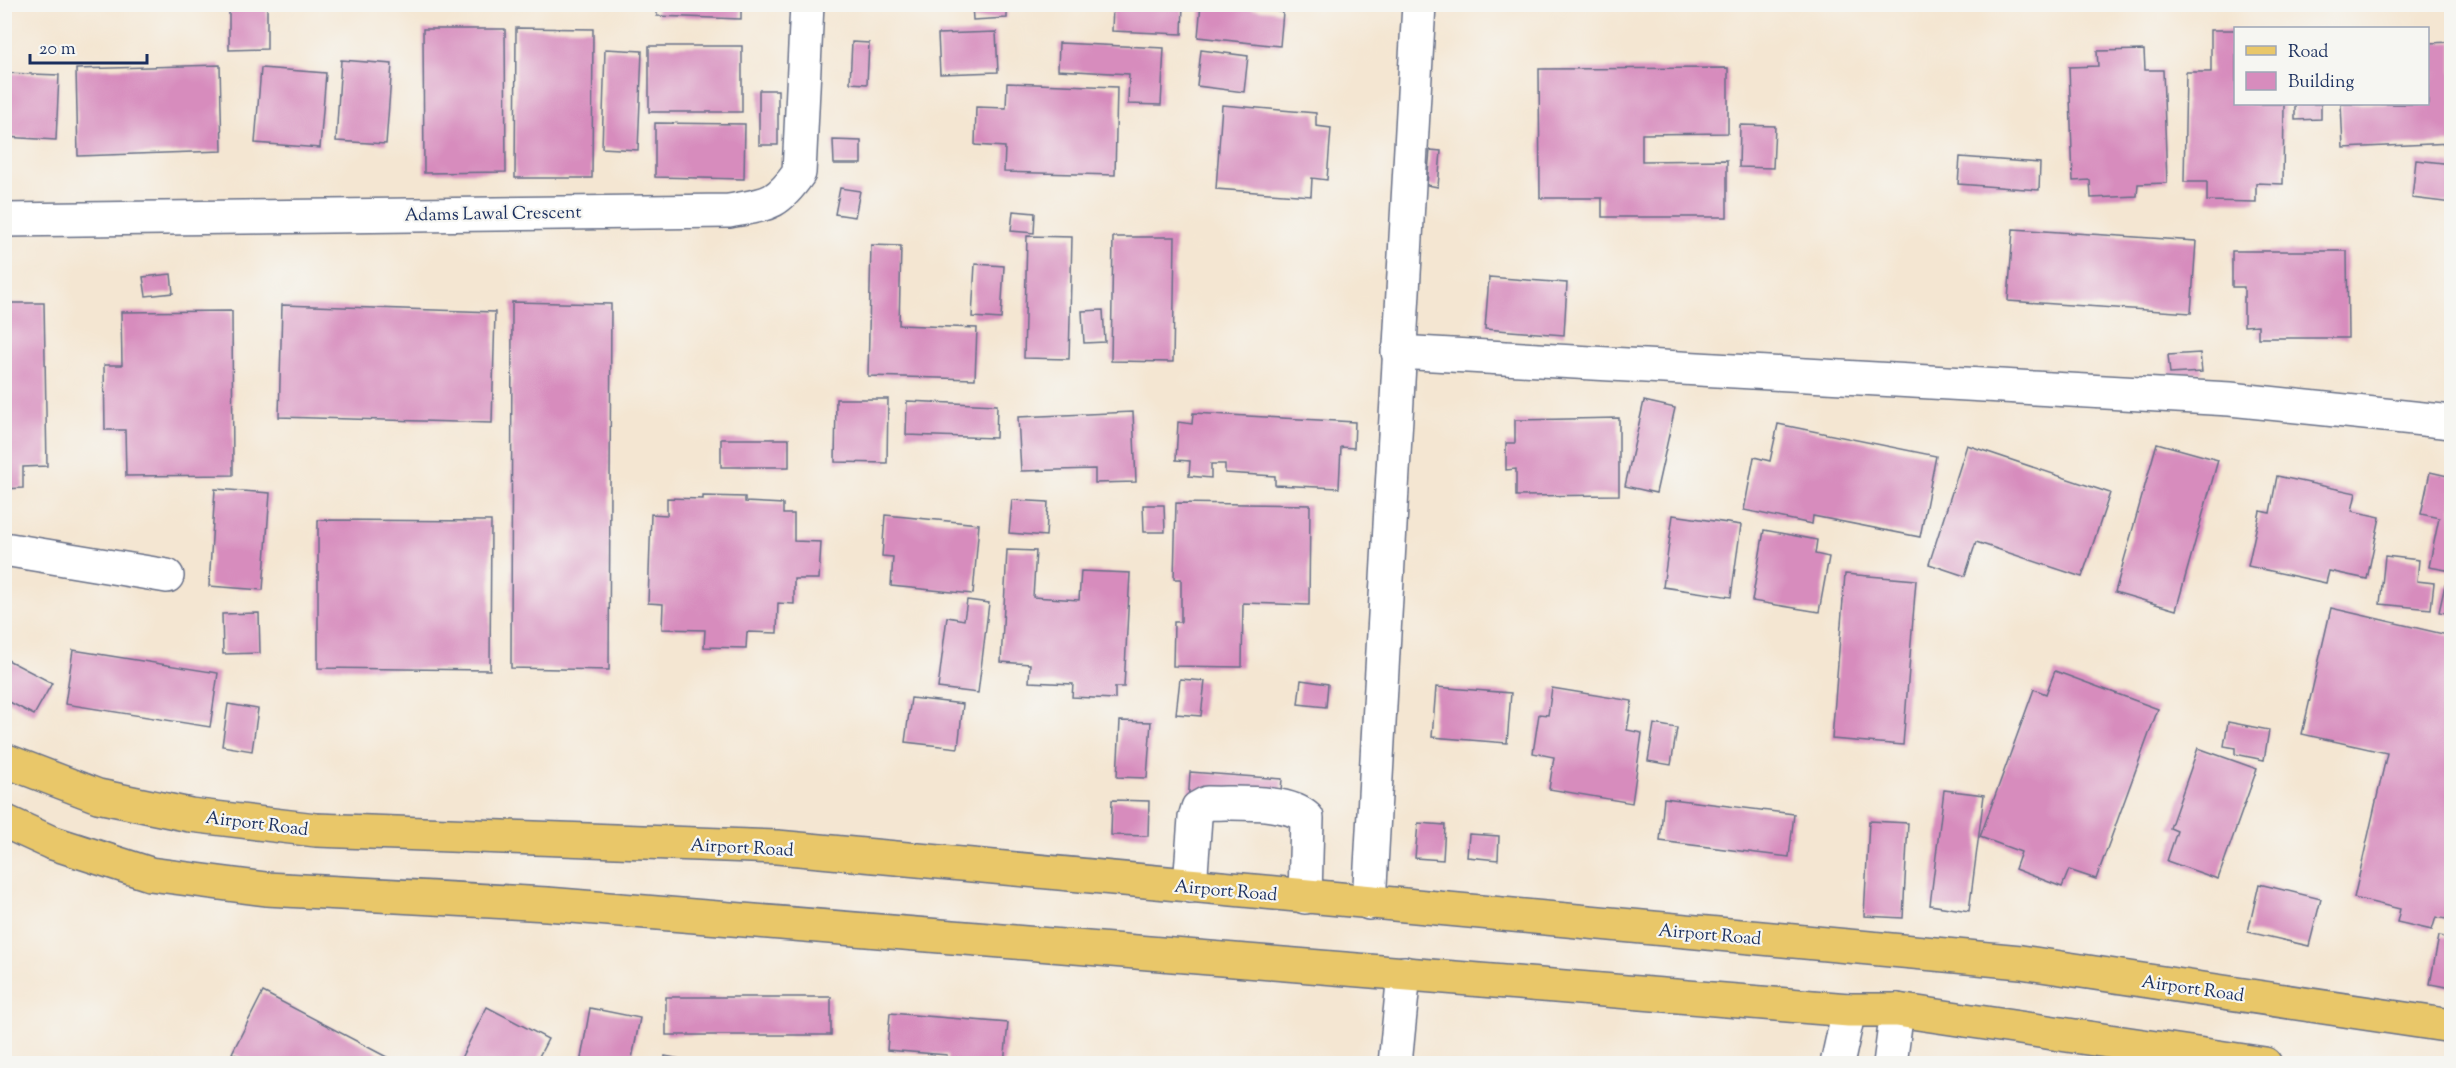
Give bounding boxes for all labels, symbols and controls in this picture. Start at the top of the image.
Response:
scale bar [30,27,147,65]
legend [2234,27,2429,105]
text: 20 m [39,37,76,63]
text: Road [2288,40,2328,66]
text: Building [2288,70,2354,96]
street label: Adams Lawal Crescent [404,200,582,230]
street label: Airport Road [204,806,310,844]
street label: Airport Road [690,833,794,865]
street label: Airport Road [1173,875,1278,909]
street label: Airport Road [1657,919,1762,953]
street label: Airport Road [2140,970,2246,1010]

